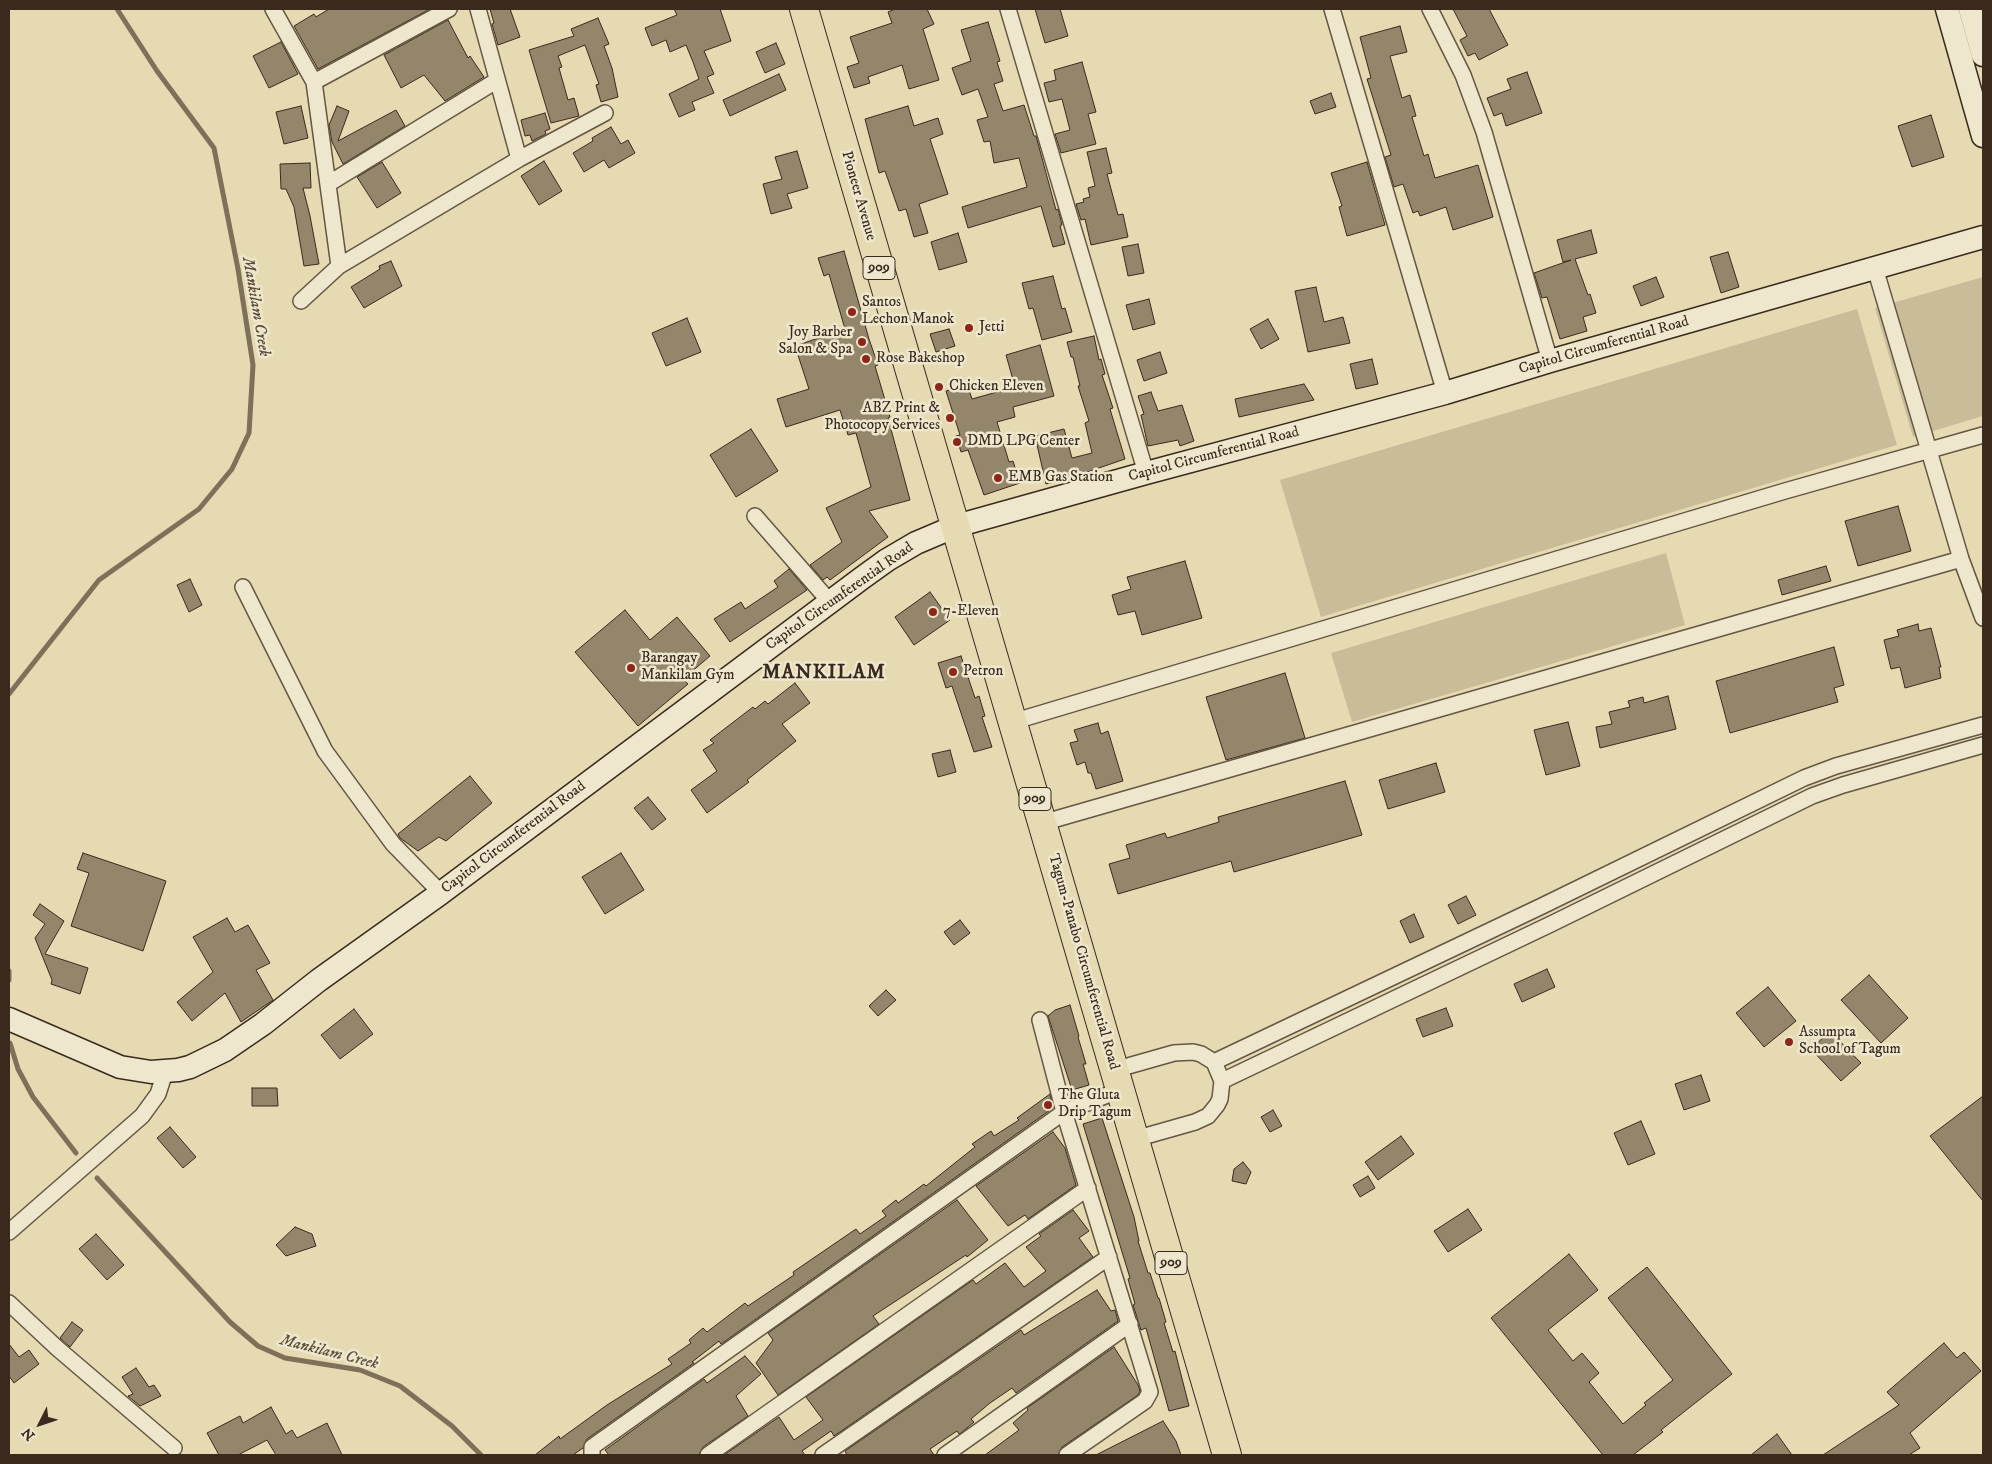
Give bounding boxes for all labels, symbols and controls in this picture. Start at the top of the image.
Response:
street label: Pioneer Avenue [837,149,879,243]
water label: Mankilam Creek [237,256,273,358]
road number: 909 [863,256,895,280]
place label: Santos Lechon Manok [862,294,954,329]
marker: Santos Lechon Manok [846,306,858,318]
street label: Capitol Circumferential Road [1517,313,1691,379]
place label: Jetti [979,319,1004,337]
marker: Jetti [963,322,975,334]
place label: Joy Barber Salon & Spa [778,324,852,359]
marker: Joy Barber Salon & Spa [856,336,868,348]
place label: Rose Bakeshop [876,350,965,368]
marker: Rose Bakeshop [860,353,872,365]
place label: Chicken Eleven [949,378,1044,396]
marker: Chicken Eleven [933,381,945,393]
place label: ABZ Print & Photocopy Services [824,400,940,435]
marker: ABZ Print & Photocopy Services [944,412,956,424]
street label: Capitol Circumferential Road [1127,424,1301,486]
place label: DMD LPG Center [967,433,1080,451]
marker: DMD LPG Center [951,436,963,448]
place label: EMB Gas Station [1008,469,1113,487]
marker: EMB Gas Station [992,472,1004,484]
street label: Capitol Circumferential Road [763,539,917,655]
place label: 7-Eleven [943,603,999,621]
marker: 7-Eleven [927,606,939,618]
place label: Barangay Mankilam Gym [641,650,734,685]
marker: Barangay Mankilam Gym [625,662,637,674]
district label: MANKILAM [761,662,887,686]
place label: Petron [963,663,1003,681]
marker: Petron [947,666,959,678]
street label: Capitol Circumferential Road [438,778,590,898]
road number: 909 [1019,788,1051,811]
street label: Tagum-Panabo Circumferential Road [1044,852,1122,1072]
place label: Assumpta School of Tagum [1799,1024,1901,1059]
marker: Assumpta School of Tagum [1783,1036,1795,1048]
place label: The Gluta Drip Tagum [1058,1087,1132,1122]
marker: The Gluta Drip Tagum [1042,1099,1054,1111]
road number: 909 [1155,1252,1187,1274]
water label: Mankilam Creek [278,1332,380,1374]
north arrow [15,1399,65,1449]
text: N [18,1424,39,1444]

